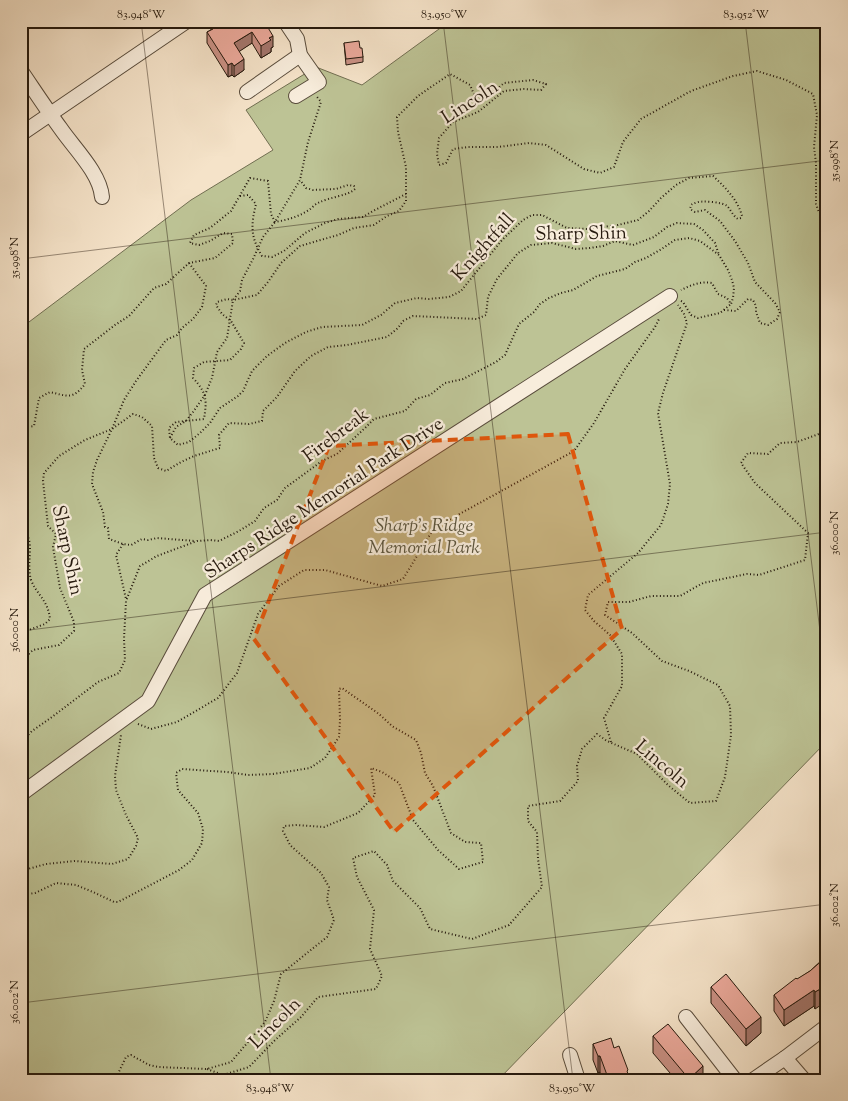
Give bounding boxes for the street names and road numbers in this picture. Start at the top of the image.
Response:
street label: Lincoln [436,75,504,132]
street label: Knightfall [446,208,522,288]
street label: Sharp Shin [535,220,627,249]
street label: Firebreak [298,402,376,470]
street label: Sharps Ridge Memorial Park Drive [199,411,449,587]
street label: Sharp Shin [44,503,89,598]
street label: Lincoln [628,734,694,796]
street label: Lincoln [244,992,308,1056]

